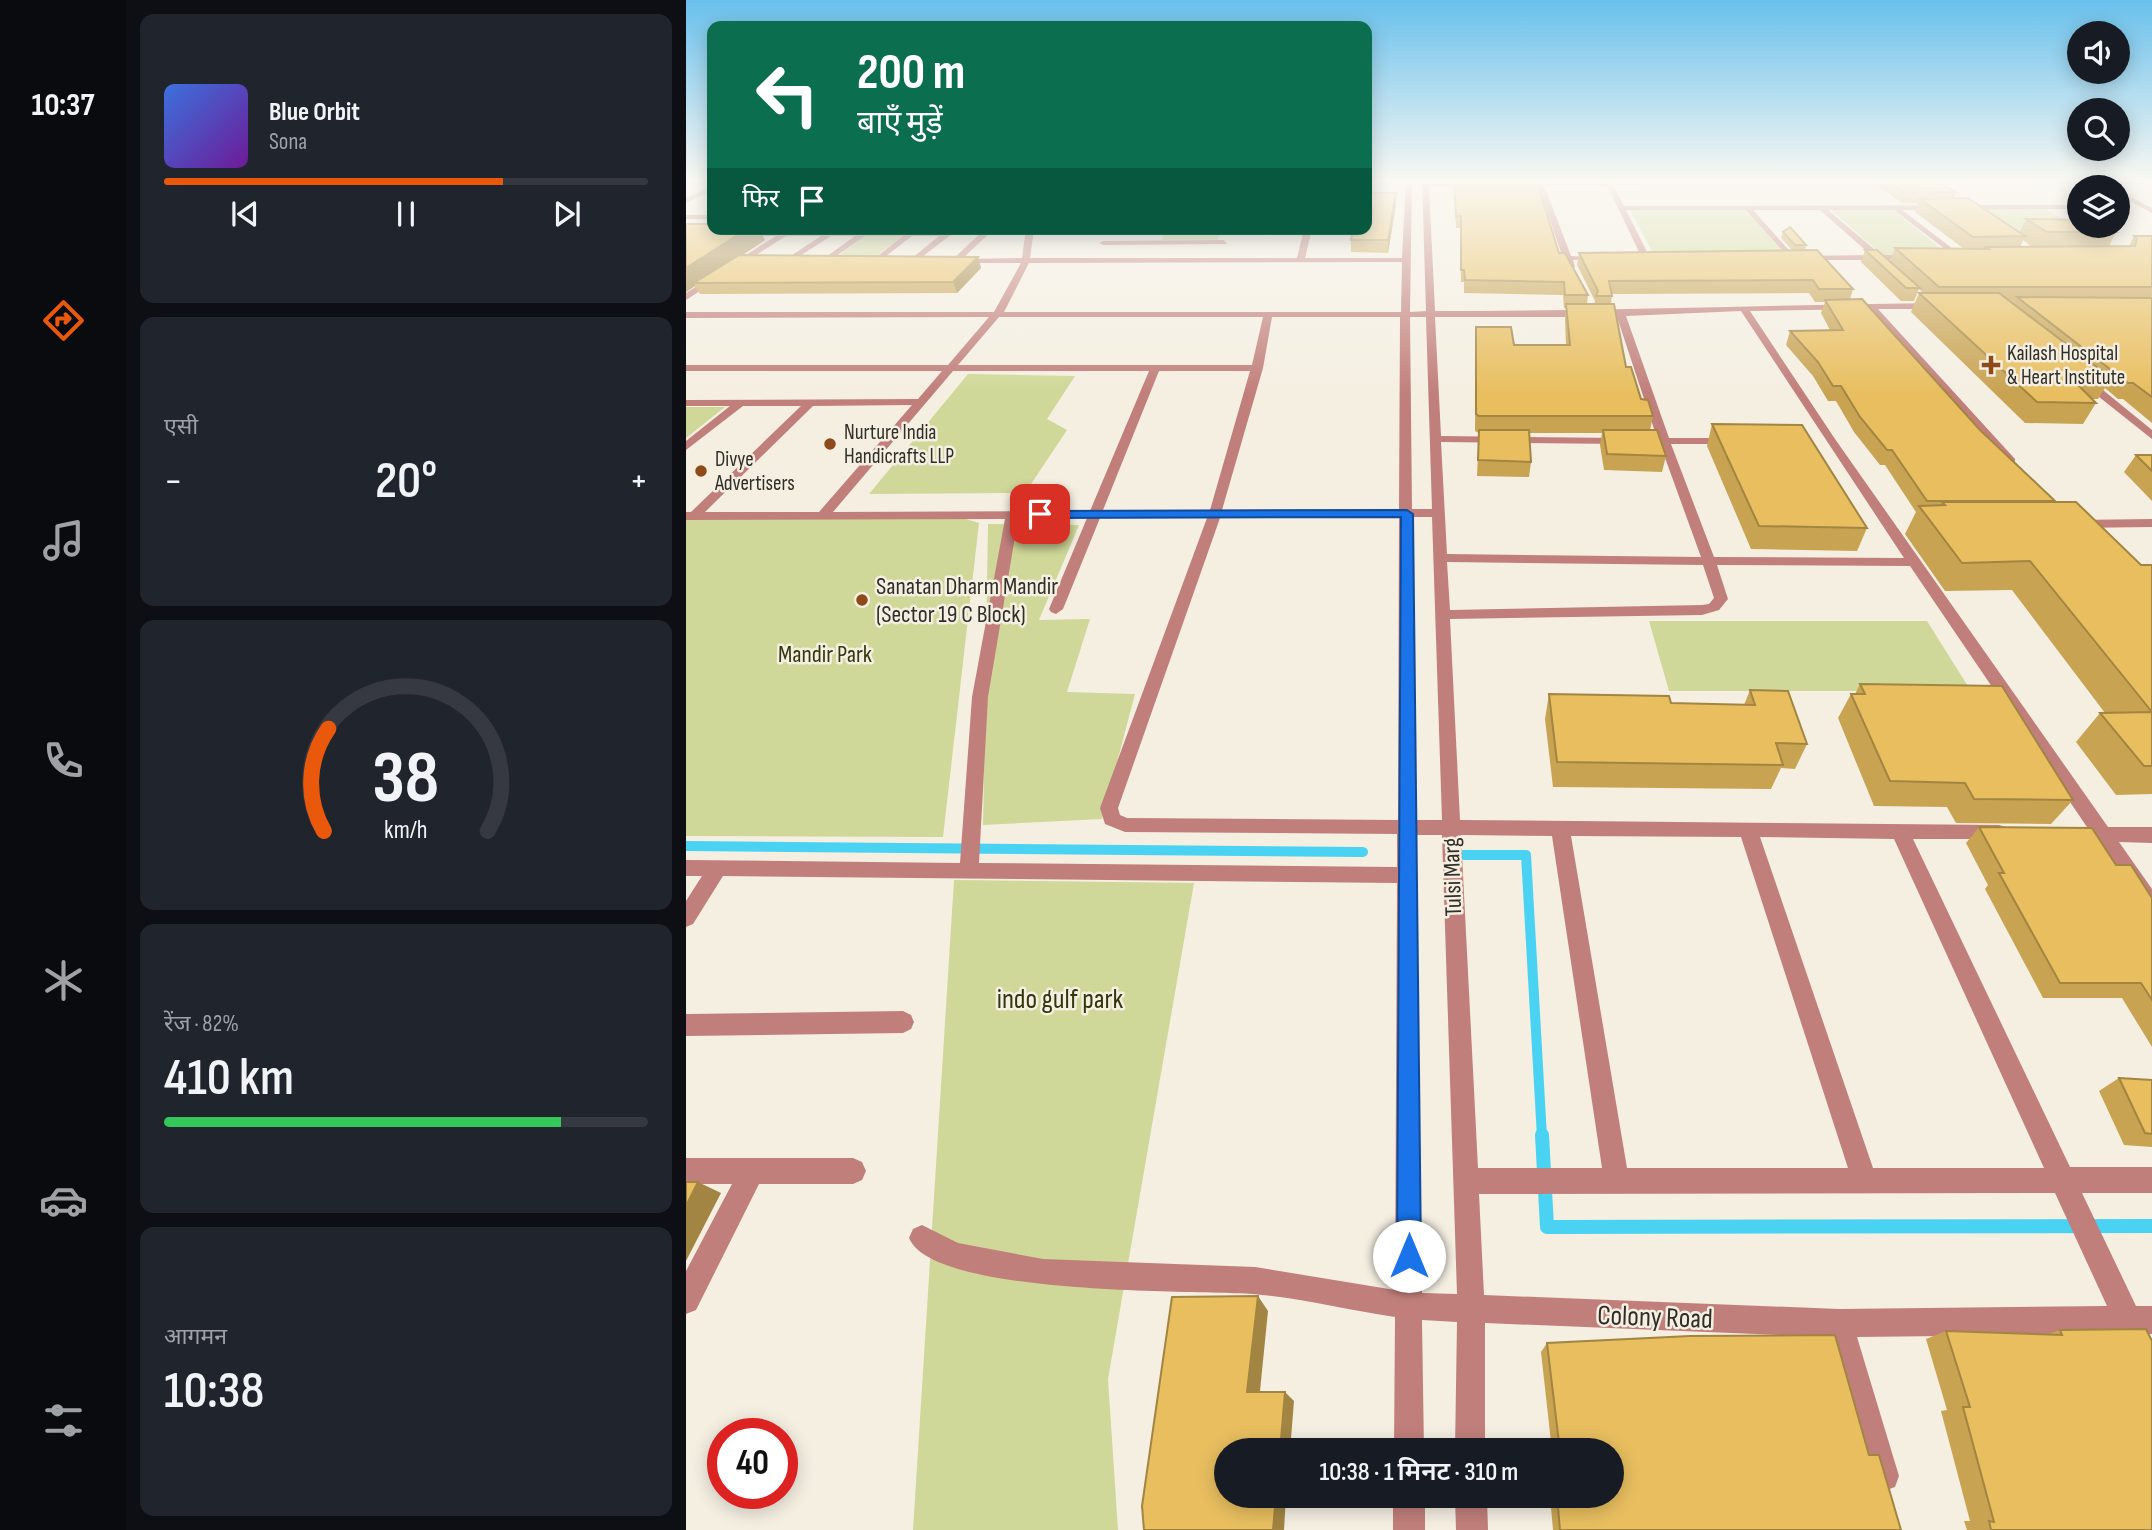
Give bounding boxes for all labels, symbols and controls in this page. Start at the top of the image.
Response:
map controls [2067,21,2130,238]
button: sound [2067,21,2130,84]
text: 200 m [857,44,965,103]
icon: left [742,49,833,140]
text: 10:37 [32,86,94,125]
text: Blue Orbit [269,97,360,128]
button: search [2067,98,2130,161]
text: बाएँ मुड़ें [857,104,943,143]
text: Sona [269,128,307,156]
button: layers [2067,175,2130,238]
icon: arrive [793,182,831,220]
text: फिर [742,184,779,215]
icon: previous [226,195,264,233]
icon: pause [387,195,425,233]
icon: next [548,195,586,233]
icon: directions [39,296,88,345]
place label: Kailash Hospital & Heart Institute [2007,341,2125,390]
marker: Kailash Hospital & Heart Institute [1981,355,2001,375]
text: एसी [164,413,198,441]
place label: Nurture India Handicrafts LLP [844,420,954,469]
marker: Nurture India Handicrafts LLP [822,436,838,452]
place label: Divye Advertisers [714,447,795,496]
text: 20° [375,450,437,513]
text: − [164,459,183,504]
text: + [629,459,648,504]
marker: Divye Advertisers [693,463,709,479]
pin [1010,484,1070,544]
icon: arrive [1021,495,1059,533]
icon: music [39,516,88,565]
place label: Sanatan Dharm Mandir (Sector 19 C Block) [876,572,1058,629]
marker: Sanatan Dharm Mandir (Sector 19 C Block) [854,592,870,608]
park label: Mandir Park [778,640,872,669]
text: 38 [373,735,439,823]
icon: phone [39,736,88,785]
text: km/h [384,815,428,846]
street label: Tulsi Marg [1437,837,1468,917]
icon: climate [39,956,88,1005]
park label: indo gulf park [997,983,1124,1016]
text: रेंज · 82% [164,1010,239,1038]
text: 410 km [164,1047,294,1110]
icon: car [39,1176,88,1225]
position arrow [1372,1219,1446,1293]
street label: Colony Road [1597,1299,1713,1336]
text: आगमन [164,1323,227,1351]
text: 10:38 [164,1360,264,1423]
icon: filters [39,1396,88,1445]
speed limit sign: 40 [707,1418,798,1509]
text: 10:38 · 1 मिनट · 310 m [1320,1457,1518,1488]

